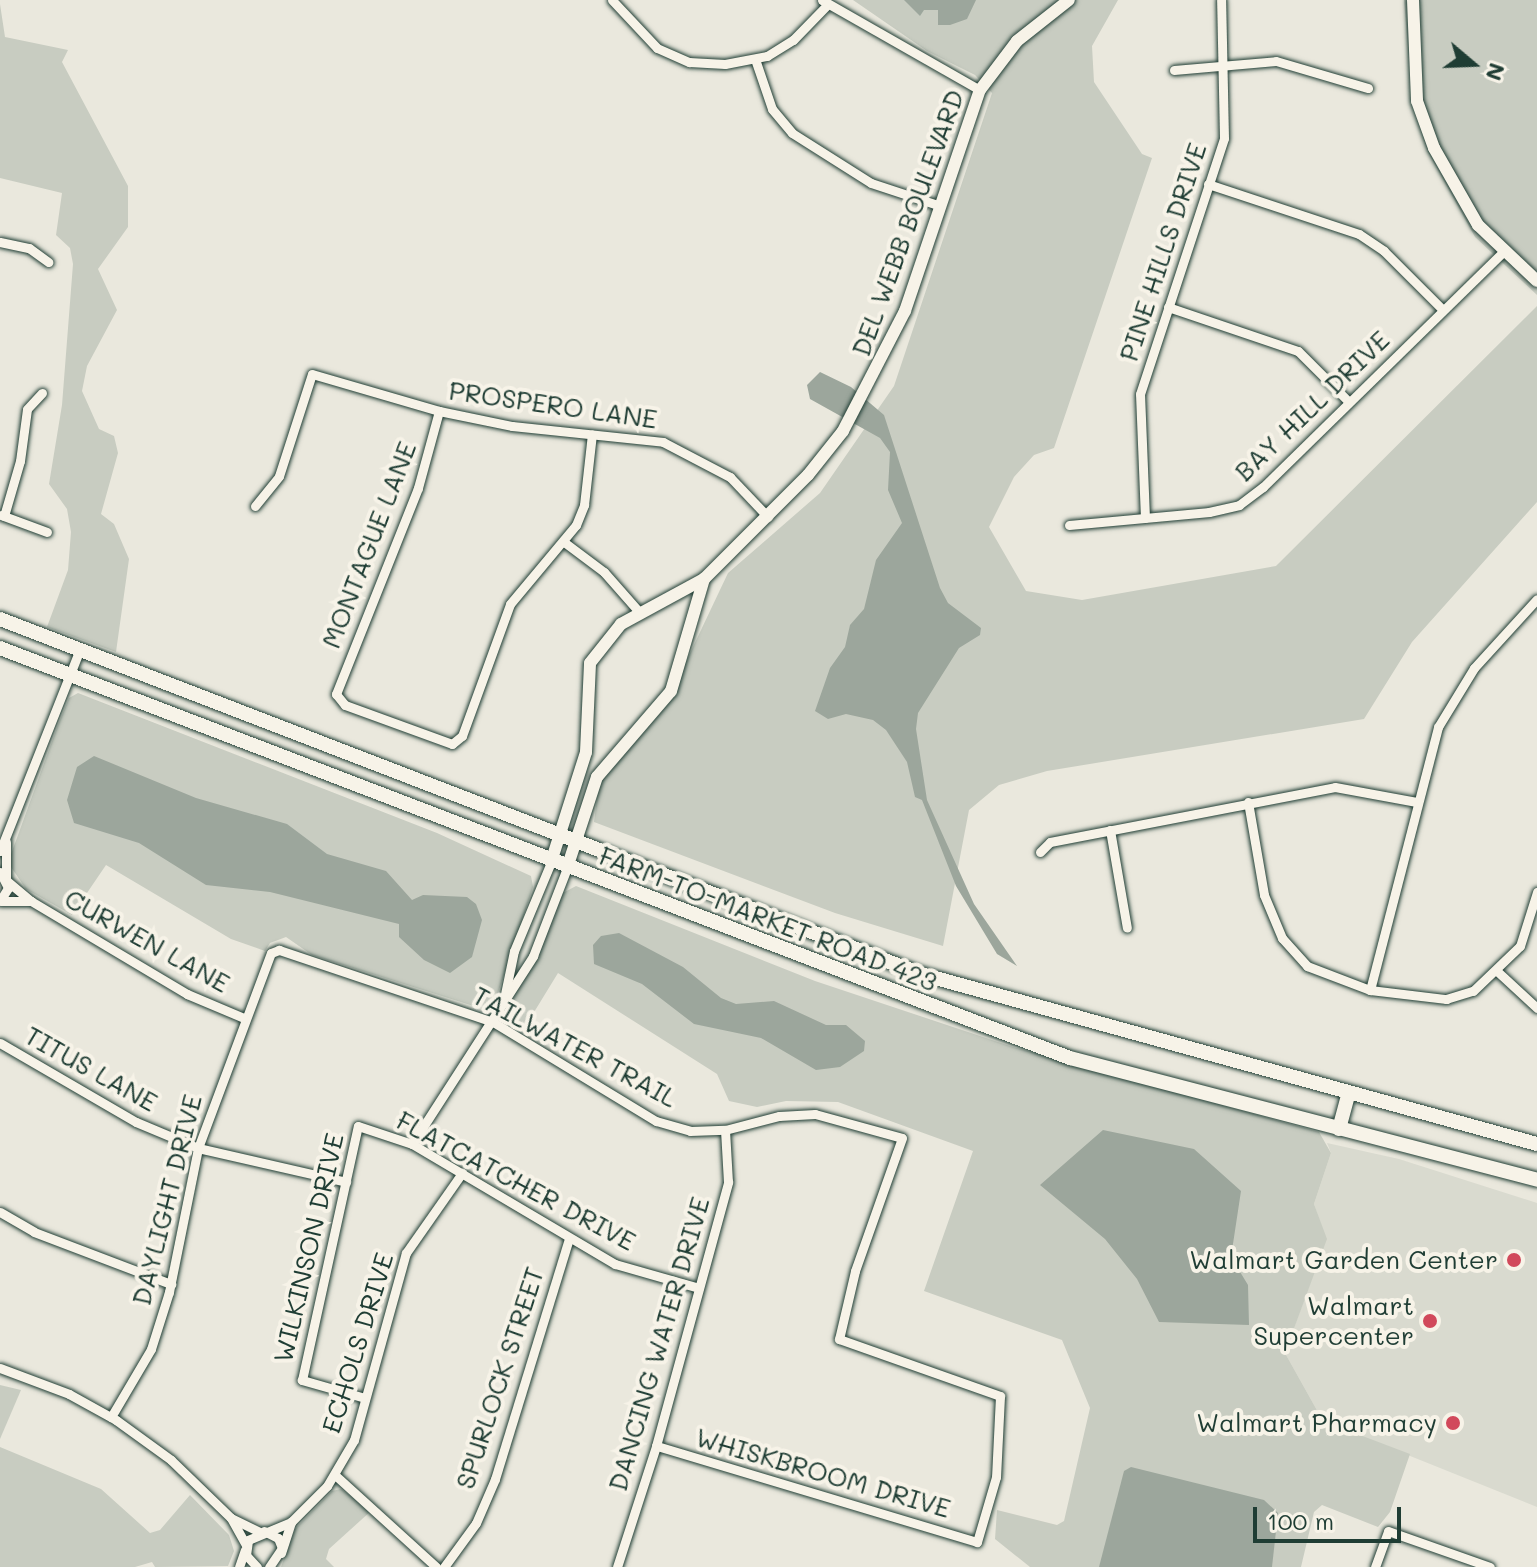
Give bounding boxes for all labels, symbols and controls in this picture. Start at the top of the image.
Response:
north arrow [1433,24,1513,104]
text: N [1480,59,1513,85]
street label: DEL WEBB BOULEVARD [845,86,971,360]
street label: PINE HILLS DRIVE [1113,139,1213,365]
street label: BAY HILL DRIVE [1228,324,1396,488]
street label: PROSPERO LANE [447,375,659,435]
street label: MONTAGUE LANE [315,437,423,653]
street label: FARM-TO-MARKET ROAD 423 [595,840,941,998]
street label: CURWEN LANE [59,883,235,999]
street label: TAILWATER TRAIL [467,980,683,1114]
street label: TITUS LANE [19,1020,163,1118]
street label: DAYLIGHT DRIVE [126,1091,208,1309]
street label: FLATCATCHER DRIVE [391,1105,641,1257]
street label: WILKINSON DRIVE [267,1130,351,1366]
street label: DANCING WATER DRIVE [602,1193,716,1495]
place label: Walmart Garden Center [1189,1244,1498,1276]
street label: ECHOLS DRIVE [316,1249,400,1437]
marker: Walmart Garden Center [1505,1251,1523,1269]
street label: SPURLOCK STREET [449,1263,551,1493]
place label: Walmart Supercenter [1254,1290,1414,1352]
marker: Walmart Supercenter [1421,1312,1439,1330]
place label: Walmart Pharmacy [1196,1407,1437,1439]
marker: Walmart Pharmacy [1444,1414,1462,1432]
street label: WHISKBROOM DRIVE [692,1422,954,1524]
scale bar [1257,1491,1405,1541]
text: 100 m [1267,1505,1334,1536]

